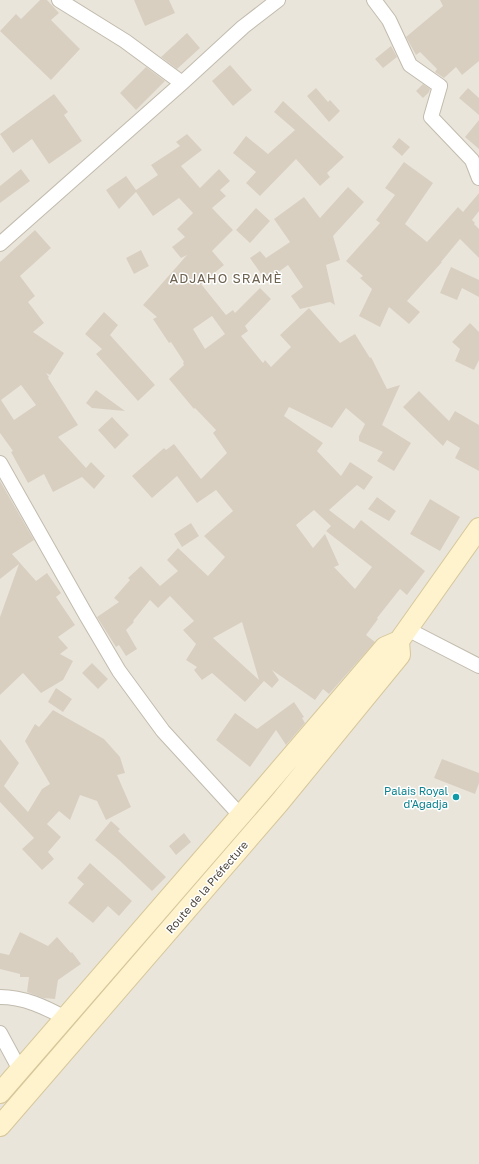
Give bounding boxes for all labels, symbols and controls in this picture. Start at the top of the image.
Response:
district label: ADJAHO SRAMÈ [169,270,283,286]
place label: Palais Royal d'Agadja [384,784,448,810]
marker: Palais Royal d'Agadja [451,792,461,802]
street label: Route de la Préfecture [163,838,250,935]

